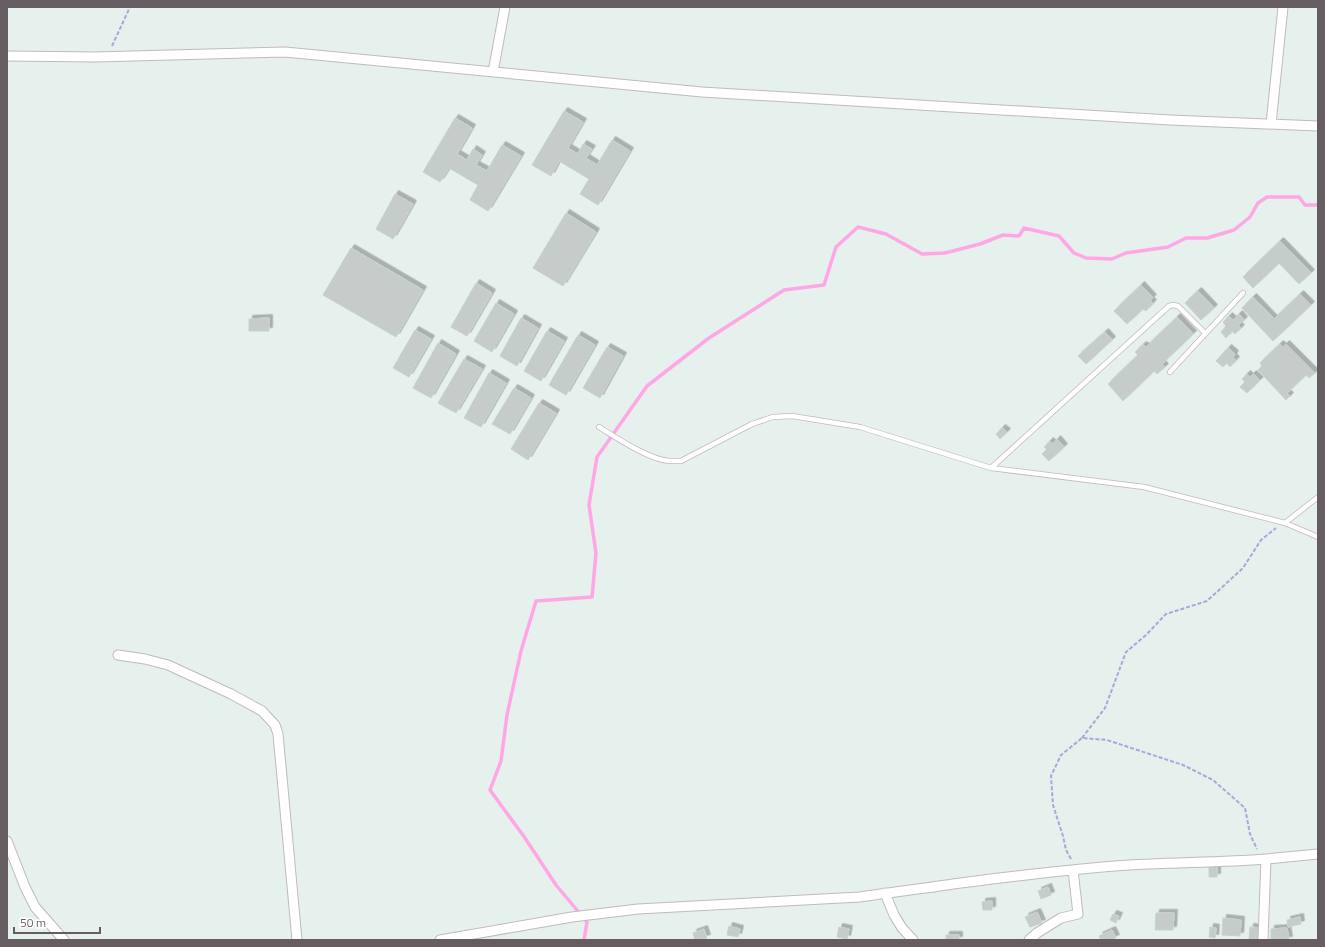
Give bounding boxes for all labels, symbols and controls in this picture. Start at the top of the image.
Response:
scale bar [14,909,100,935]
text: 50 m [20,913,46,932]

